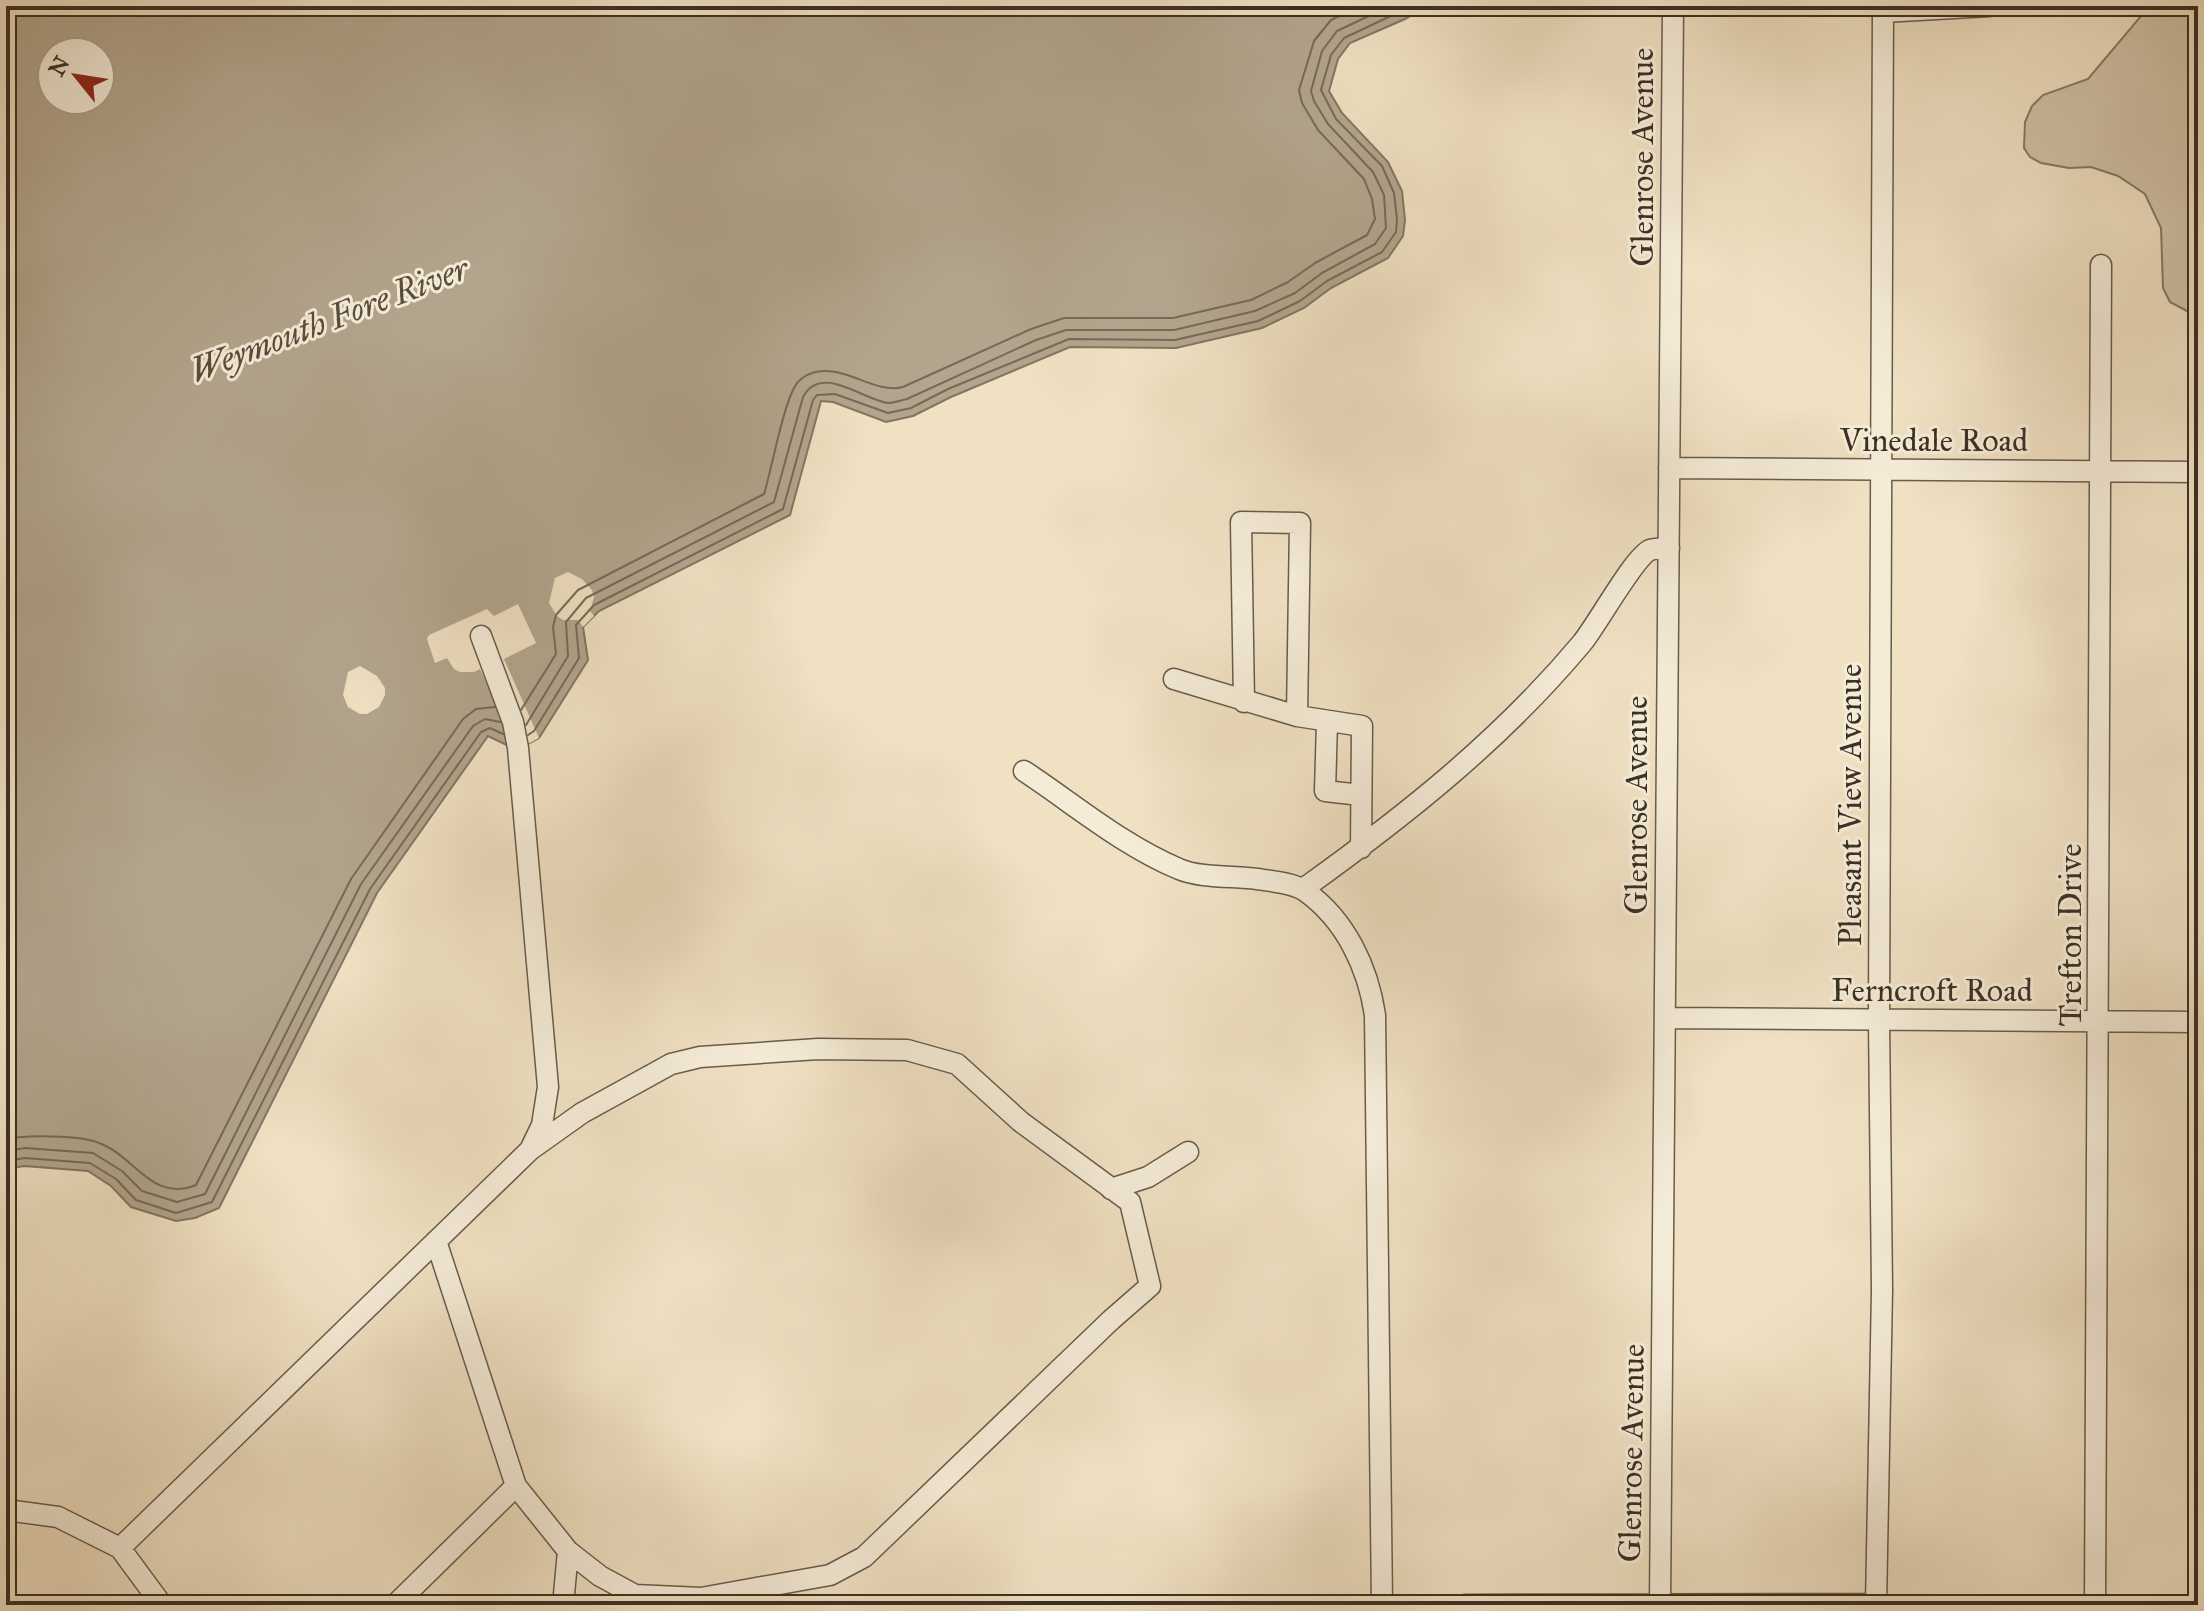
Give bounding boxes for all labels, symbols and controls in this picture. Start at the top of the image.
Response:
north arrow [36,36,116,116]
street label: Glenrose Avenue [1623,48,1662,266]
text: N [43,51,76,81]
water label: Weymouth Fore River [184,247,476,391]
street label: Vinedale Road [1839,421,2028,460]
street label: Pleasant View Avenue [1831,664,1870,946]
street label: Glenrose Avenue [1617,696,1656,914]
street label: Trefton Drive [2051,844,2090,1026]
street label: Ferncroft Road [1831,971,2033,1010]
street label: Glenrose Avenue [1610,1343,1653,1563]

